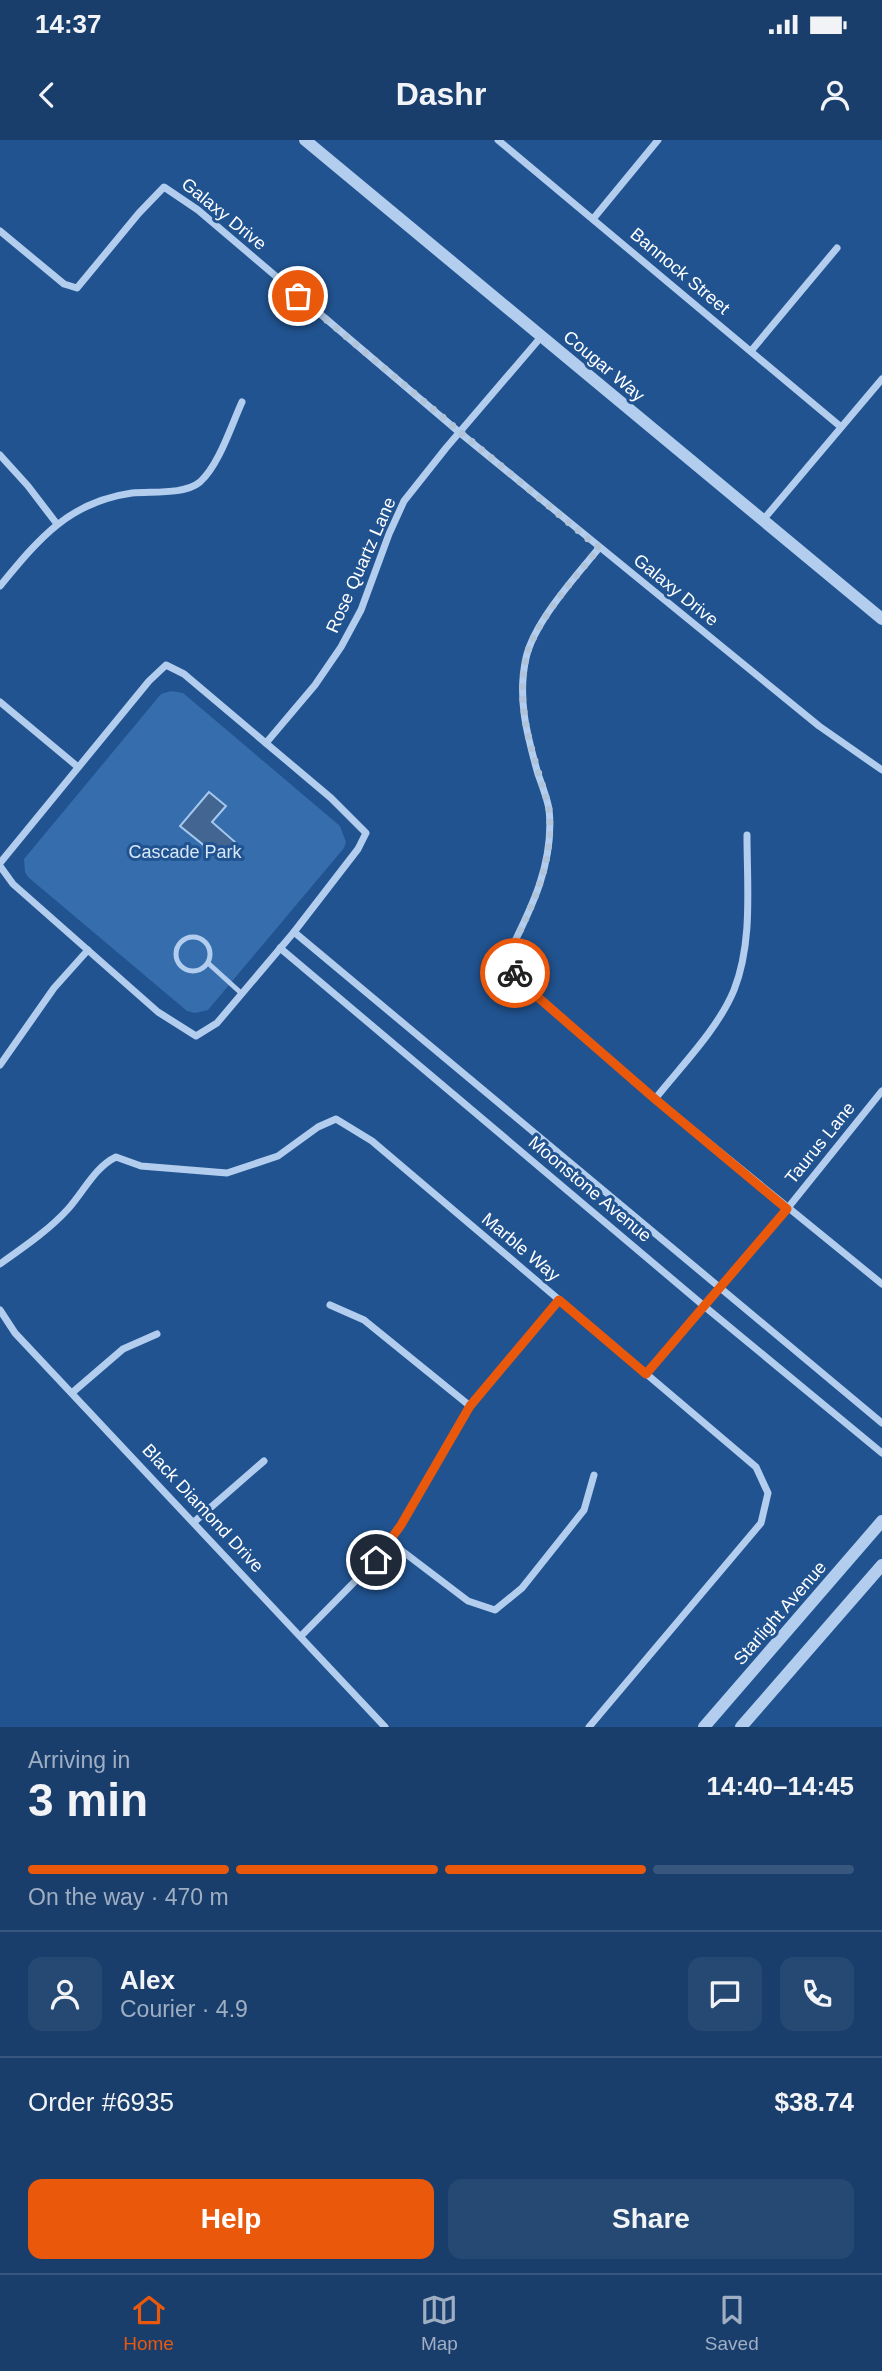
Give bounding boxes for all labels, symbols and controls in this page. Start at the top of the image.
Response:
text: 14:37 [35,9,102,39]
icon: back [28,76,66,114]
text: Dashr [396,76,486,112]
icon: person [816,76,854,114]
street label: Galaxy Drive [178,174,270,254]
street label: Bannock Street [626,224,734,318]
pin [268,266,328,326]
icon: bag [279,277,317,315]
street label: Cougar Way [560,326,648,406]
street label: Rose Quartz Lane [322,494,400,636]
street label: Galaxy Drive [630,550,722,630]
park label: Cascade Park [128,842,243,862]
courier [480,938,550,1008]
icon: bike [496,954,534,992]
street label: Taurus Lane [781,1098,859,1188]
street label: Moonstone Avenue [525,1132,655,1246]
street label: Marble Way [478,1209,564,1285]
street label: Black Diamond Drive [138,1440,268,1576]
pin [346,1530,406,1590]
icon: home [357,1541,395,1579]
street label: Starlight Avenue [730,1557,830,1669]
text: Arriving in [28,1747,130,1773]
text: 14:40–14:45 [707,1771,854,1801]
text: 3 min [28,1774,148,1826]
text: On the way · 470 m [28,1884,229,1910]
button: person [28,1957,102,2031]
button: chat [688,1957,762,2031]
button: phone [780,1957,854,2031]
text: Alex [120,1965,175,1995]
text: Courier · 4.9 [120,1996,248,2022]
text: Order #6935 [28,2087,174,2117]
text: $38.74 [774,2087,854,2117]
button: Help [28,2179,434,2259]
button: Share [448,2179,854,2259]
tab: Home [123,2291,174,2355]
tab: Map [420,2291,458,2355]
tab: Saved [705,2291,759,2355]

